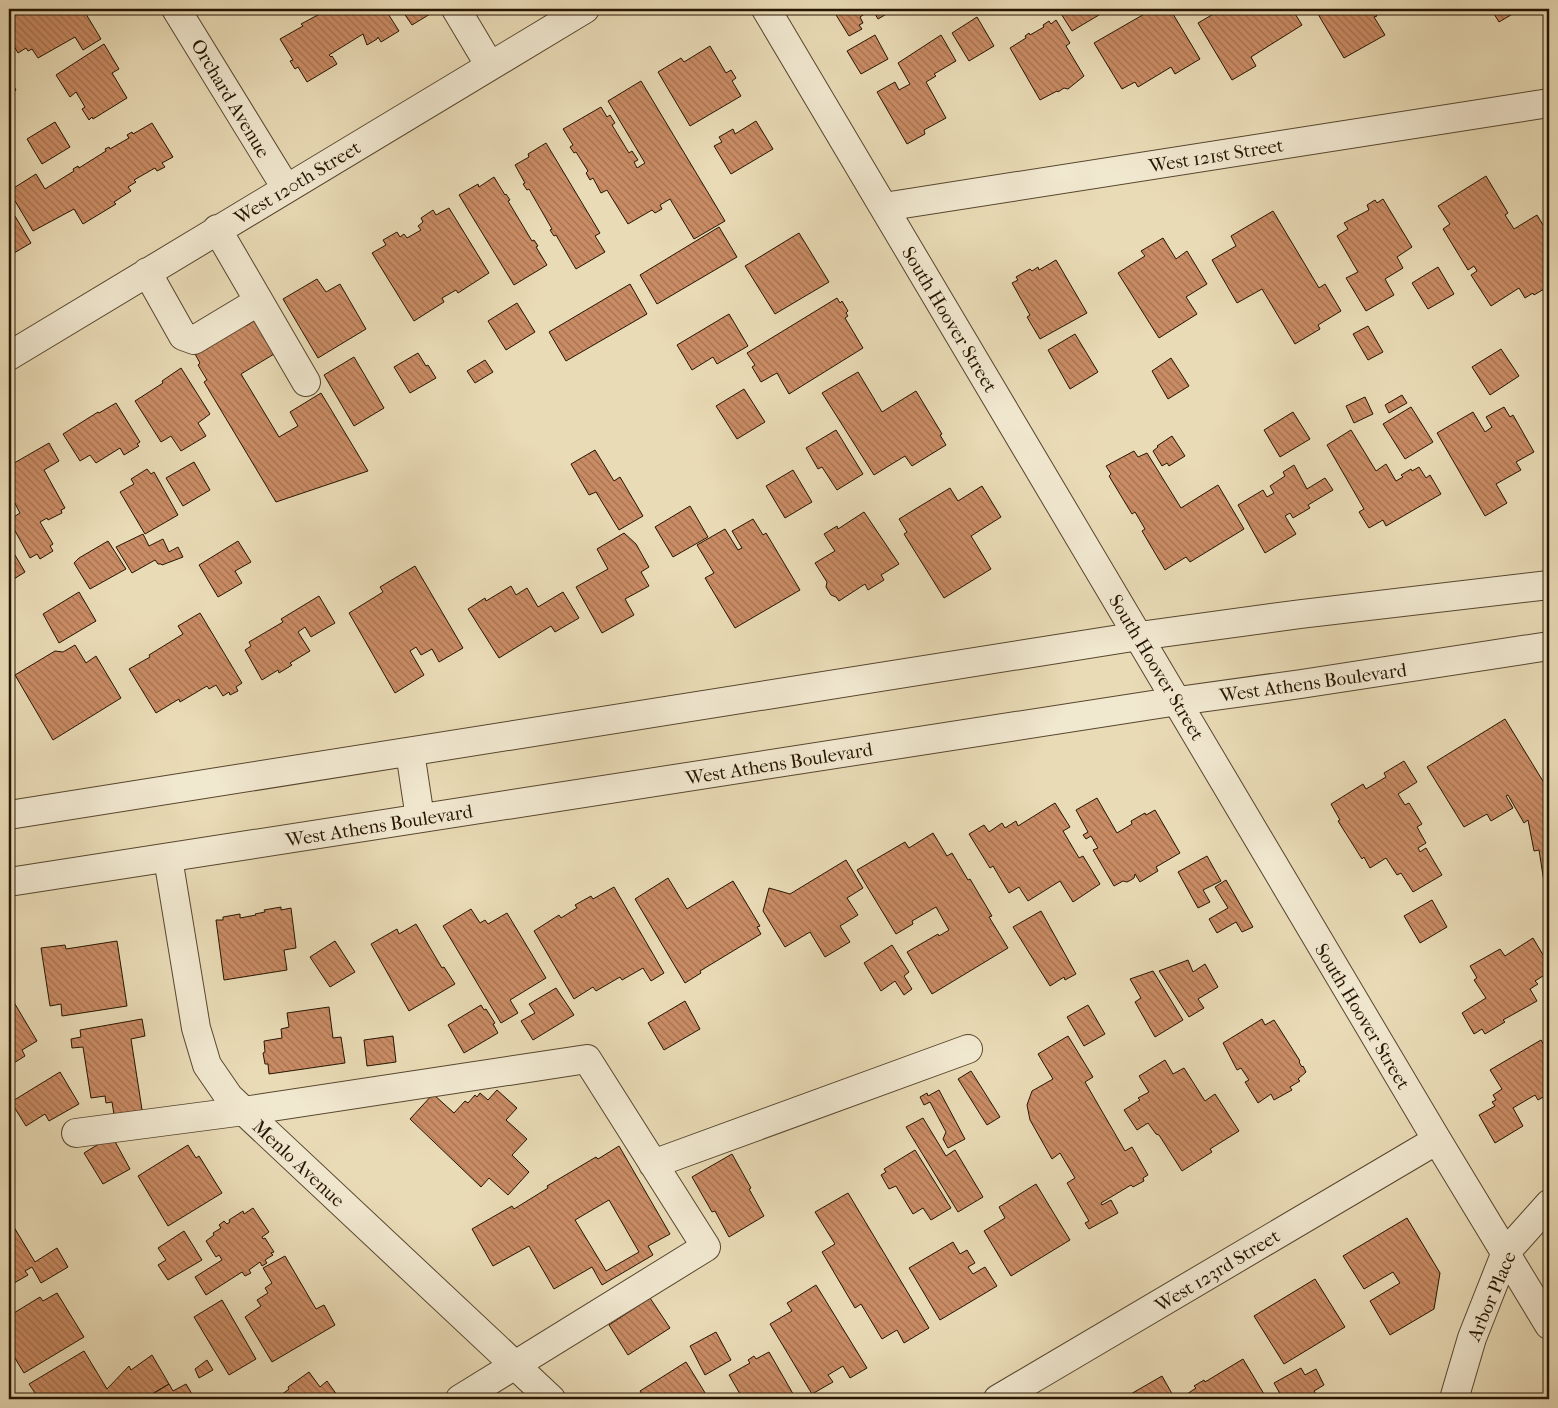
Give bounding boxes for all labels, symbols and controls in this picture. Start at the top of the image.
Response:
street label: Orchard Avenue [186,35,274,162]
street label: West 121st Street [1146,134,1285,178]
street label: West 120th Street [230,136,365,230]
street label: South Hoover Street [897,243,1001,397]
street label: South Hoover Street [1104,591,1208,745]
street label: West Athens Boulevard [1217,659,1409,707]
street label: West Athens Boulevard [683,738,875,790]
street label: West Athens Boulevard [283,800,475,852]
street label: South Hoover Street [1310,940,1414,1094]
street label: Menlo Avenue [248,1116,349,1212]
street label: West 123rd Street [1150,1225,1284,1317]
street label: Arbor Place [1463,1248,1521,1345]

